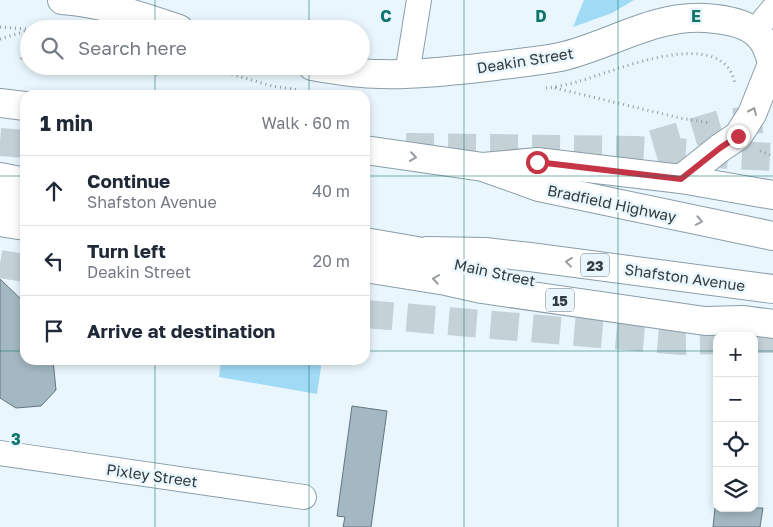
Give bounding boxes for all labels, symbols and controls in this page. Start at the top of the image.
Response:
text: C [380,6,392,26]
text: D [535,6,547,26]
text: E [691,6,701,26]
search box [20,20,370,75]
icon: search [38,34,66,62]
text: Search here [78,36,187,59]
street label: Deakin Street [475,43,575,77]
one-way arrow [746,107,757,116]
text: 1 min [40,110,93,136]
text: Walk · 60 m [262,113,350,133]
route end [727,125,750,148]
one-way arrow [410,151,418,162]
route start [526,151,549,174]
text: Continue [87,169,170,192]
icon: ahead [40,177,68,205]
text: 40 m [312,181,350,201]
street label: Bradfield Highway [546,181,679,226]
text: Shafston Avenue [87,192,217,212]
one-way arrow [695,215,704,226]
text: Turn left [87,239,166,262]
icon: left [40,247,68,275]
text: 20 m [313,251,350,271]
road number: 23 [581,254,609,276]
street label: Main Street [453,255,537,289]
one-way arrow [564,257,572,268]
street label: Shafston Avenue [624,260,747,294]
text: Deakin Street [87,262,191,282]
one-way arrow [431,275,440,285]
road number: 15 [546,288,574,312]
icon: arrive [40,317,68,345]
text: Arrive at destination [87,319,275,342]
map controls [713,332,758,512]
button: + [713,332,758,377]
button: − [713,377,758,422]
button: locate [713,422,758,467]
text: 3 [11,429,21,449]
street label: Pixley Street [105,460,199,490]
button: layers [713,467,758,512]

